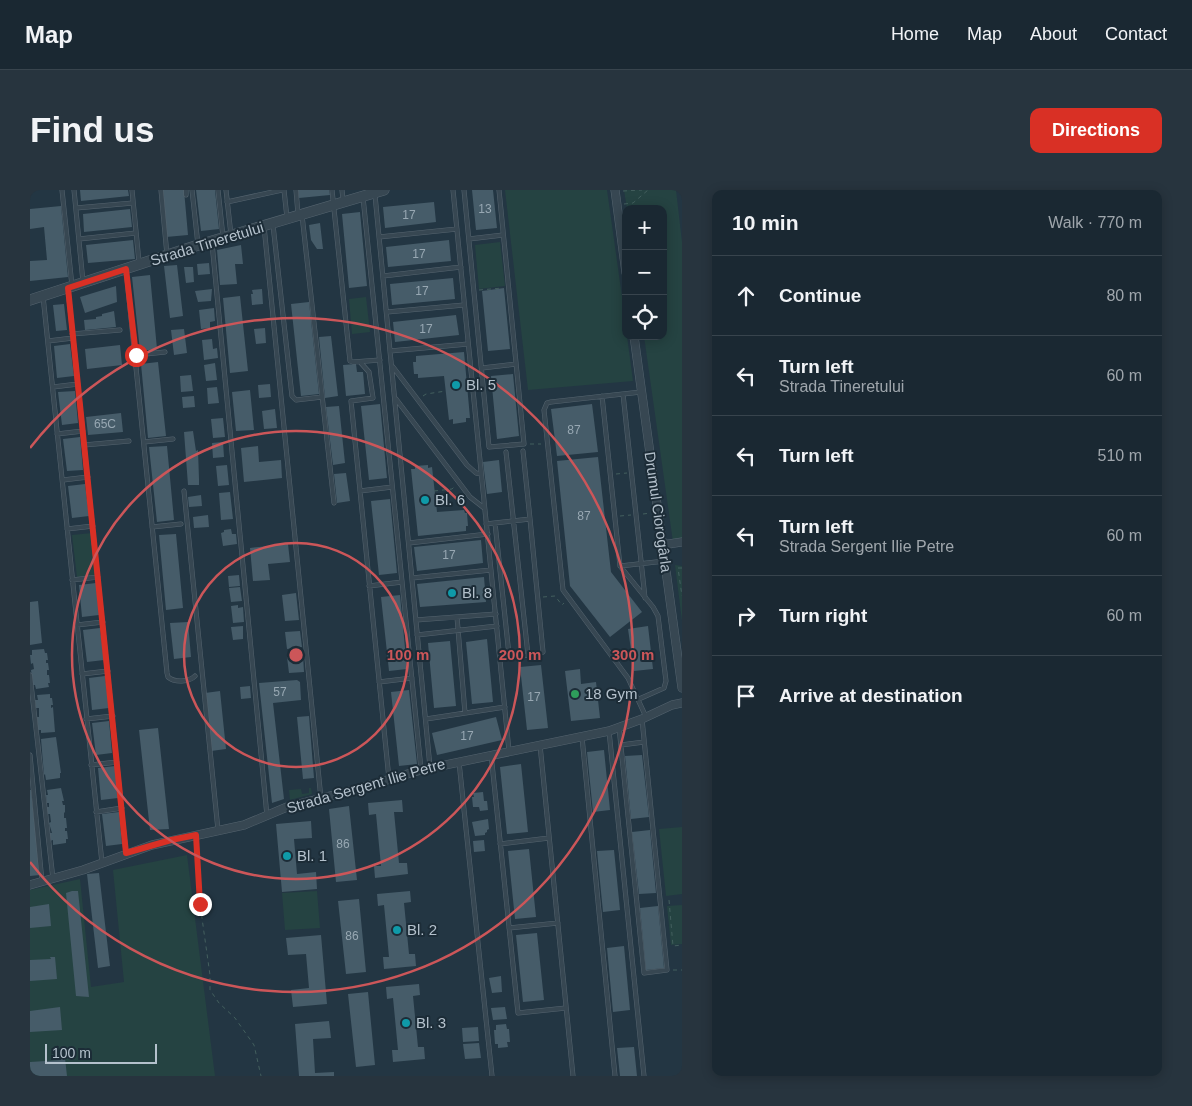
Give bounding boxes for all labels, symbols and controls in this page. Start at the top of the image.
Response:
text: Map [25,21,73,48]
text: Home [891,24,939,44]
text: Map [967,24,1002,44]
text: About [1030,24,1077,44]
text: Contact [1105,24,1167,44]
button: Directions [1030,108,1162,153]
text: Find us [30,110,154,149]
house number: 13 [478,202,492,216]
map controls [622,205,667,340]
button: + [622,205,667,250]
house number: 17 [402,208,416,222]
text: 10 min [732,211,799,234]
text: Walk · 770 m [1048,214,1142,231]
street label: Strada Tineretului [148,218,266,269]
house number: 17 [412,247,426,261]
button: − [622,250,667,295]
icon: ahead [732,282,760,310]
house number: 17 [415,284,429,298]
text: Continue [779,285,861,306]
text: 80 m [1106,287,1142,304]
button: locate [622,295,667,340]
house number: 17 [419,322,433,336]
route start [125,344,148,367]
text: Turn left [779,356,854,377]
icon: left [732,362,760,390]
text: 60 m [1106,367,1142,384]
place label: Bl. 5 [466,376,496,393]
text: Strada Tineretului [779,378,904,395]
marker: Bl. 5 [450,379,462,391]
house number: 65C [94,417,116,431]
house number: 87 [567,423,581,437]
icon: left [732,442,760,470]
text: Turn left [779,445,854,466]
text: 510 m [1098,447,1142,464]
street label: Drumul Ciorogârla [642,450,675,574]
place label: Bl. 6 [435,491,465,508]
marker: Bl. 6 [419,494,431,506]
house number: 87 [577,509,591,523]
text: Turn left [779,516,854,537]
icon: left [732,522,760,550]
text: 60 m [1106,527,1142,544]
text: Strada Sergent Ilie Petre [779,538,954,555]
house number: 17 [442,548,456,562]
place label: Bl. 8 [462,584,492,601]
marker: Bl. 8 [446,587,458,599]
icon: right [732,602,760,630]
text: Turn right [779,605,867,626]
text: 60 m [1106,607,1142,624]
centre of rings [287,646,305,664]
text: 100 m [387,646,429,663]
text: 200 m [499,646,541,663]
text: 300 m [612,646,654,663]
icon: arrive [732,682,760,710]
house number: 57 [273,685,287,699]
place label: 18 Gym [585,685,638,702]
text: Arrive at destination [779,685,963,706]
marker: 18 Gym [569,688,581,700]
house number: 17 [527,690,541,704]
house number: 17 [460,729,474,743]
street label: Strada Sergent Ilie Petre [285,755,447,816]
house number: 86 [336,837,350,851]
place label: Bl. 1 [297,847,327,864]
marker: Bl. 1 [281,850,293,862]
route end [189,893,212,916]
place label: Bl. 2 [407,921,437,938]
marker: Bl. 2 [391,924,403,936]
house number: 86 [345,929,359,943]
place label: Bl. 3 [416,1014,446,1031]
marker: Bl. 3 [400,1017,412,1029]
scale bar [45,1041,158,1064]
text: 100 m [52,1045,91,1061]

